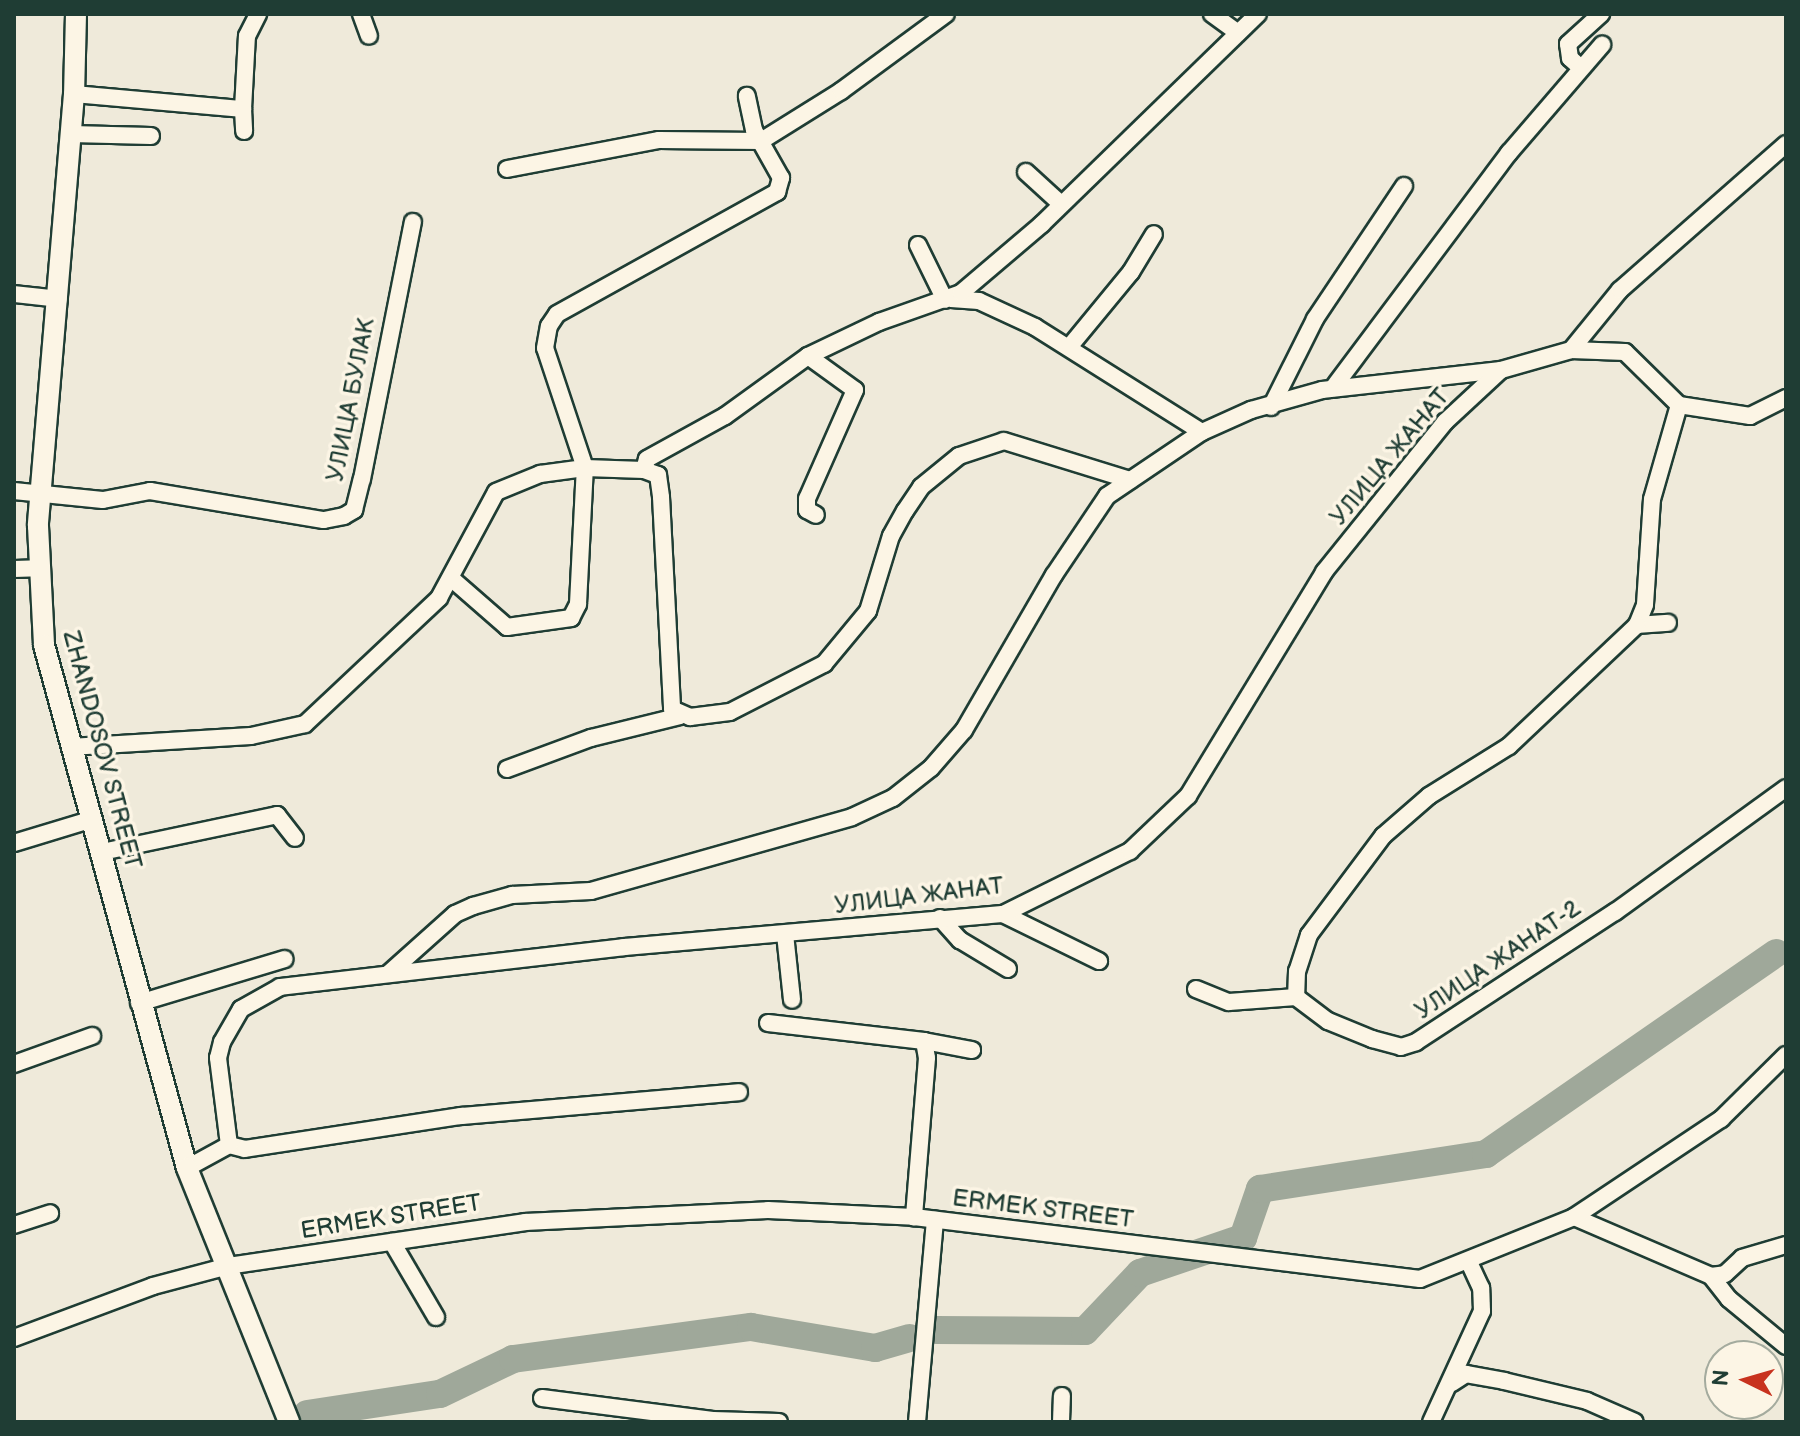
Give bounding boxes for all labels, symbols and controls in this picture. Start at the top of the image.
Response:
street label: УЛИЦА БУЛАК [321,316,381,484]
street label: УЛИЦА ЖАНАТ [1324,383,1456,531]
street label: ZHANDOSOV STREET [56,628,148,872]
street label: УЛИЦА ЖАНАТ [833,871,1005,921]
street label: УЛИЦА ЖАНАТ-2 [1410,894,1586,1026]
street label: ERMEK STREET [950,1184,1136,1234]
street label: ERMEK STREET [298,1188,484,1246]
north arrow [1704,1340,1784,1420]
text: N [1707,1369,1736,1387]

